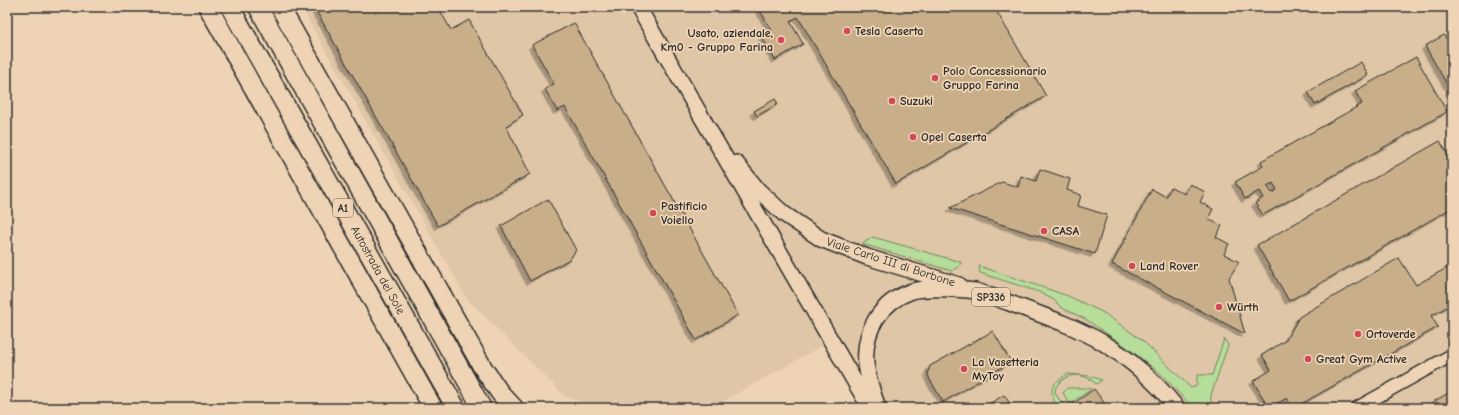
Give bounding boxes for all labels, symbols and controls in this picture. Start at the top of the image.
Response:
place label: Tesla Caserta [855,24,923,38]
place label: Usato, aziendale, Km0 - Gruppo Farina [660,26,773,54]
marker: Tesla Caserta [842,26,852,36]
marker: Usato, aziendale, Km0 - Gruppo Farina [776,35,786,45]
place label: Polo Concessionario Gruppo Farina [943,64,1047,92]
marker: Polo Concessionario Gruppo Farina [930,73,940,83]
place label: Suzuki [900,94,933,108]
marker: Suzuki [887,96,897,106]
place label: Opel Caserta [921,130,987,144]
marker: Opel Caserta [908,132,918,142]
road number: A1 [333,199,353,217]
place label: Pastificio Voiello [661,199,707,227]
marker: Pastificio Voiello [648,208,658,218]
street label: Autostrada del Sole [348,223,408,317]
place label: CASA [1052,224,1079,238]
marker: CASA [1039,226,1049,236]
street label: Viale Carlo III di Borbone [825,235,957,289]
place label: Land Rover [1140,259,1198,273]
marker: Land Rover [1127,261,1137,271]
road number: SP336 [972,288,1010,306]
place label: Würth [1227,300,1259,314]
marker: Würth [1214,302,1224,312]
place label: Ortoverde [1366,327,1416,341]
marker: Ortoverde [1353,329,1363,339]
place label: Great Gym Active [1316,352,1407,366]
marker: Great Gym Active [1303,354,1313,364]
place label: La Vasetteria MyToy [972,355,1039,383]
marker: La Vasetteria MyToy [959,364,969,374]

